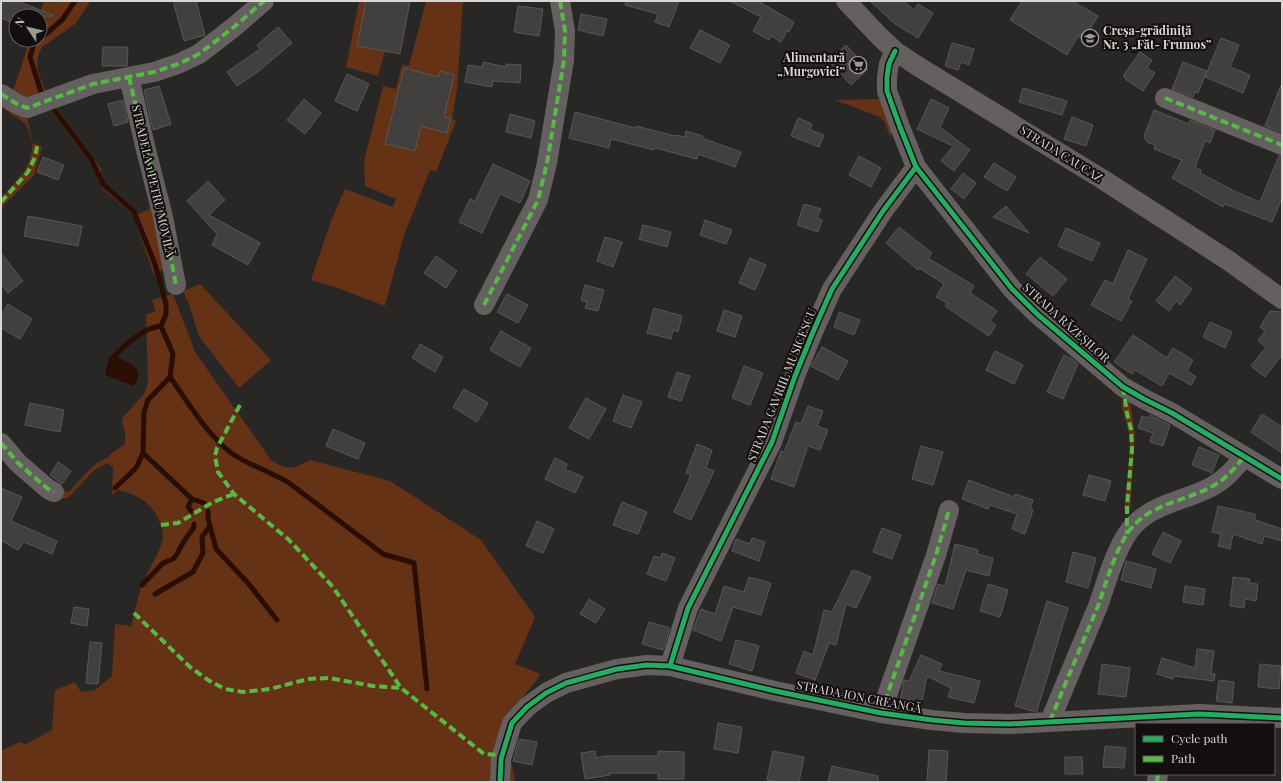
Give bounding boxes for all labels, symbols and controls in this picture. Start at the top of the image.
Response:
north arrow [8,8,48,48]
text: N [11,14,28,30]
place label: Creşa-grădiniţă Nr. 3 „Făt- Frumos” [1103,22,1212,52]
school or university icon: Creşa-grădiniţă Nr. 3 „Făt- Frumos” [1080,28,1100,48]
place label: Alimentară „Murgovici” [777,49,846,79]
supermarket icon: Alimentară „Murgovici” [848,55,868,75]
street label: STRADELA 1 PETRU MOVILĂ [129,103,179,259]
street label: STRADA CAUCAZ [1017,121,1106,185]
street label: STRADA RĂZEȘILOR [1020,279,1114,366]
street label: STRADA GAVRIIL MUSICESCU [743,305,819,464]
street label: STRADA ION CREANGĂ [795,676,924,716]
legend [1135,723,1275,775]
text: Cycle path [1171,730,1228,746]
text: Path [1171,750,1195,766]

